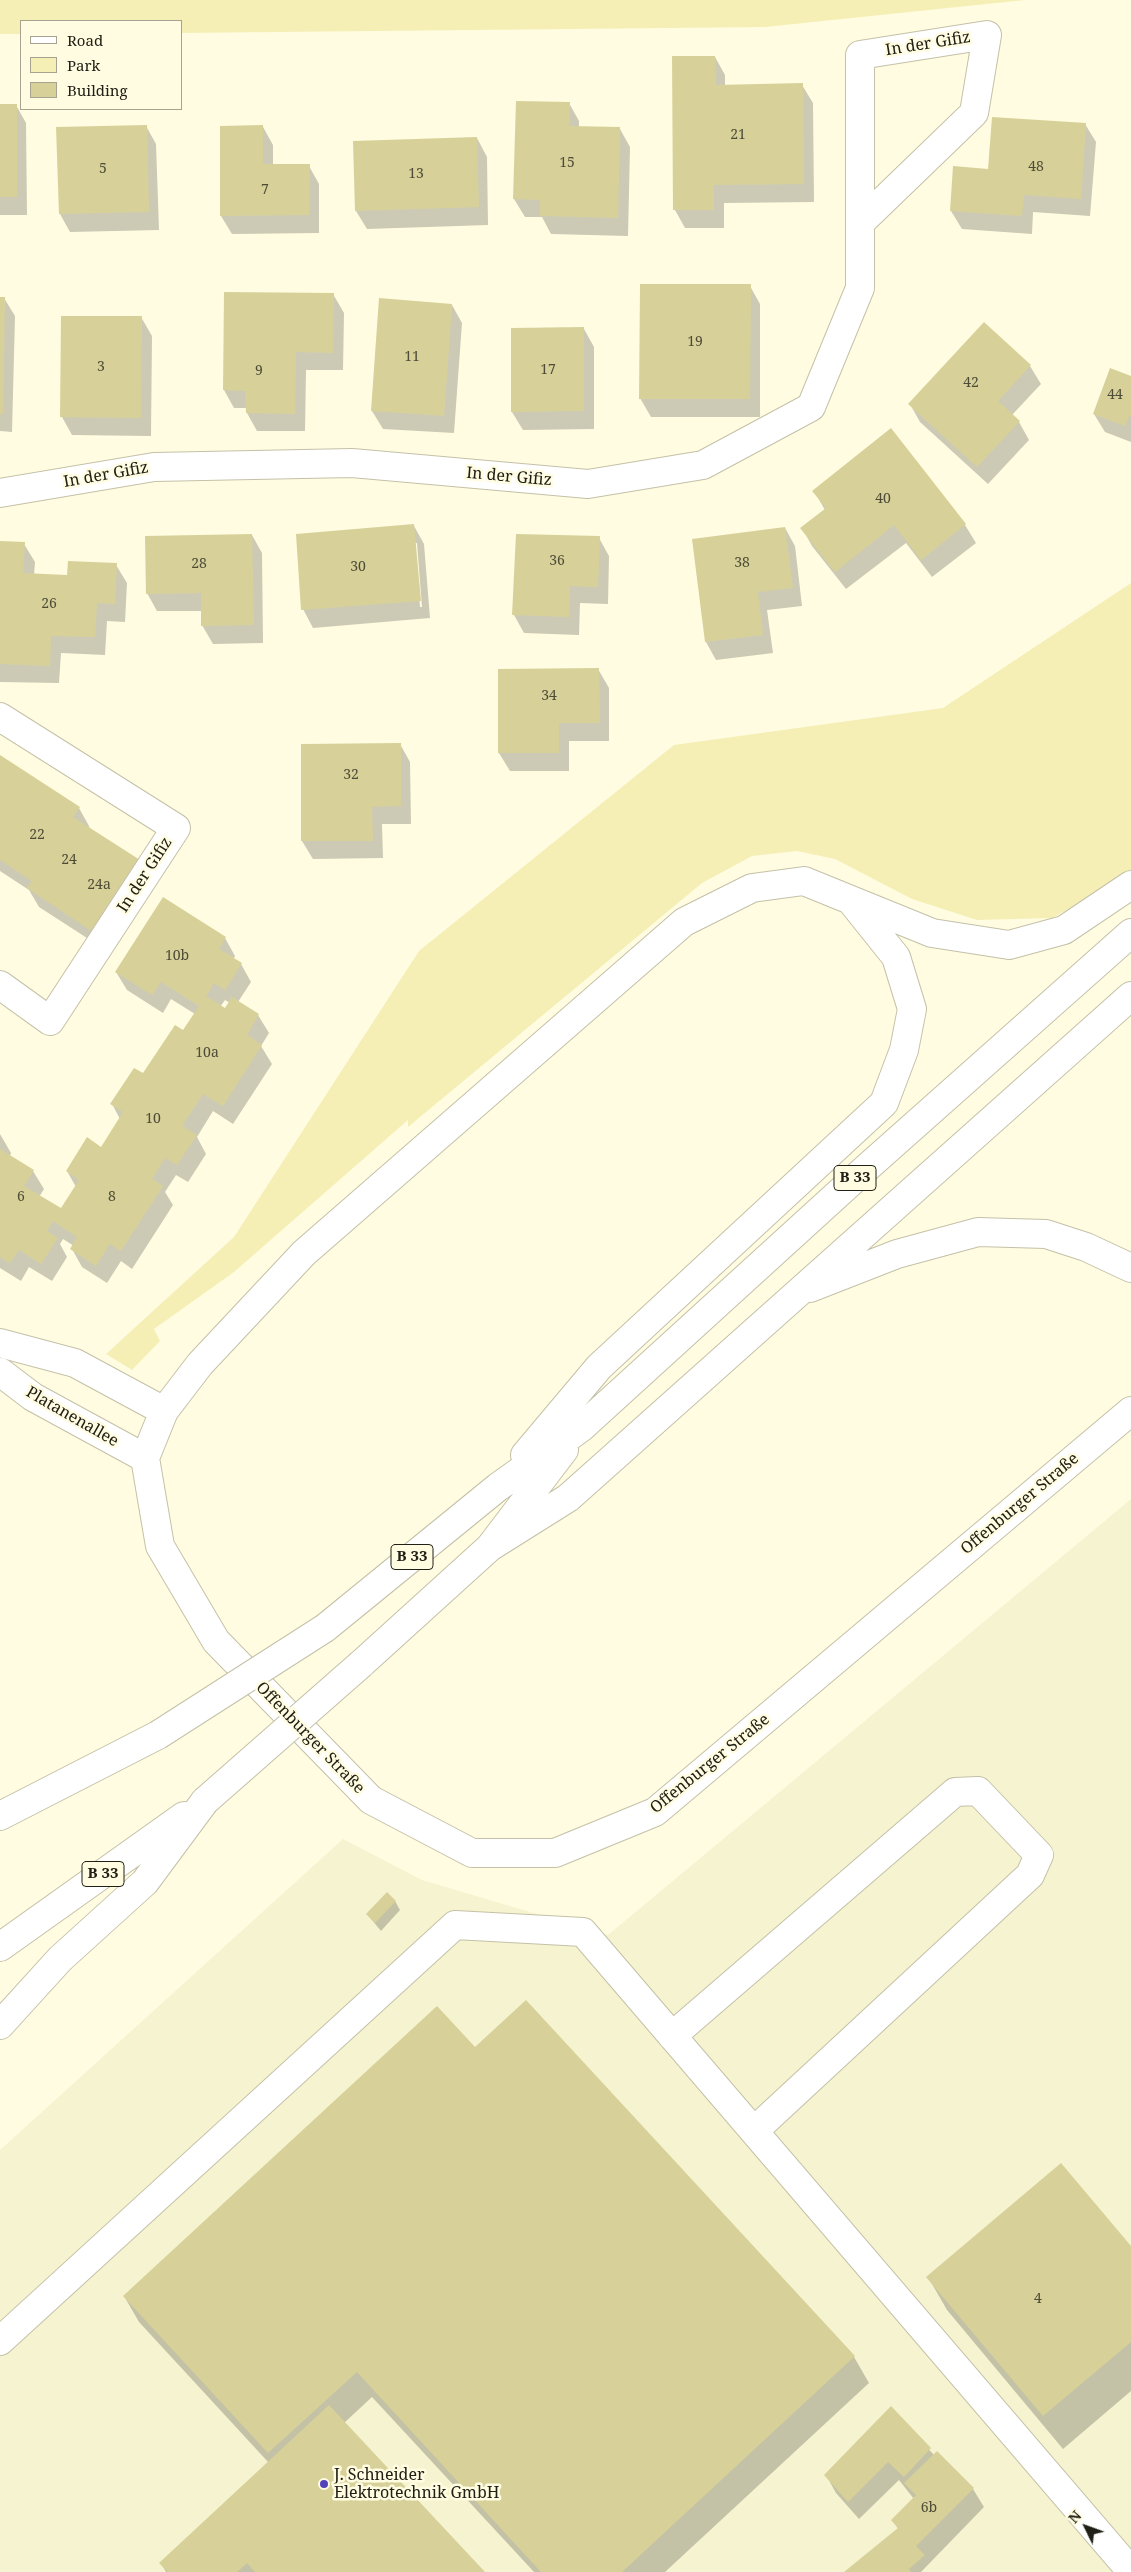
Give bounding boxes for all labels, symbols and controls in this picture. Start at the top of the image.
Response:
legend [20,20,182,110]
street label: In der Gifiz [884,28,972,60]
text: Road [67,30,103,50]
text: Park [67,55,100,75]
text: Building [67,80,128,100]
house number: 21 [730,127,746,143]
house number: 15 [559,155,575,171]
house number: 48 [1028,159,1044,175]
house number: 5 [99,161,107,177]
house number: 13 [408,166,424,182]
house number: 7 [261,182,269,198]
house number: 19 [687,334,703,350]
house number: 11 [404,349,420,365]
house number: 3 [97,359,105,375]
house number: 17 [540,362,556,378]
house number: 9 [255,363,263,379]
house number: 42 [963,375,979,391]
house number: 44 [1107,387,1123,403]
street label: In der Gifiz [62,458,150,492]
street label: In der Gifiz [465,464,553,490]
house number: 40 [875,491,891,507]
house number: 36 [549,553,565,569]
house number: 38 [734,555,750,571]
house number: 28 [191,556,207,572]
house number: 30 [350,559,366,575]
house number: 26 [41,596,57,612]
house number: 34 [541,688,557,704]
house number: 32 [343,767,359,783]
house number: 22 [29,827,45,843]
street label: In der Gifiz [114,834,176,916]
house number: 24 [61,852,77,868]
house number: 24a [87,877,111,893]
house number: 10b [165,948,189,964]
house number: 10a [195,1045,219,1061]
house number: 10 [145,1111,161,1127]
road number: B 33 [834,1166,876,1190]
house number: 6 [17,1189,25,1205]
house number: 8 [108,1189,116,1205]
street label: Platanenallee [22,1383,122,1451]
street label: Offenburger Straße [957,1449,1083,1559]
road number: B 33 [391,1544,433,1570]
street label: Offenburger Straße [252,1678,368,1798]
street label: Offenburger Straße [646,1710,774,1818]
road number: B 33 [82,1862,124,1886]
house number: 4 [1034,2291,1042,2307]
place label: J. Schneider Elektrotechnik GmbH [334,2465,499,2503]
marker: J. Schneider Elektrotechnik GmbH [318,2478,330,2490]
house number: 6b [921,2500,937,2516]
north arrow [1061,2502,1111,2552]
text: N [1064,2506,1085,2527]

